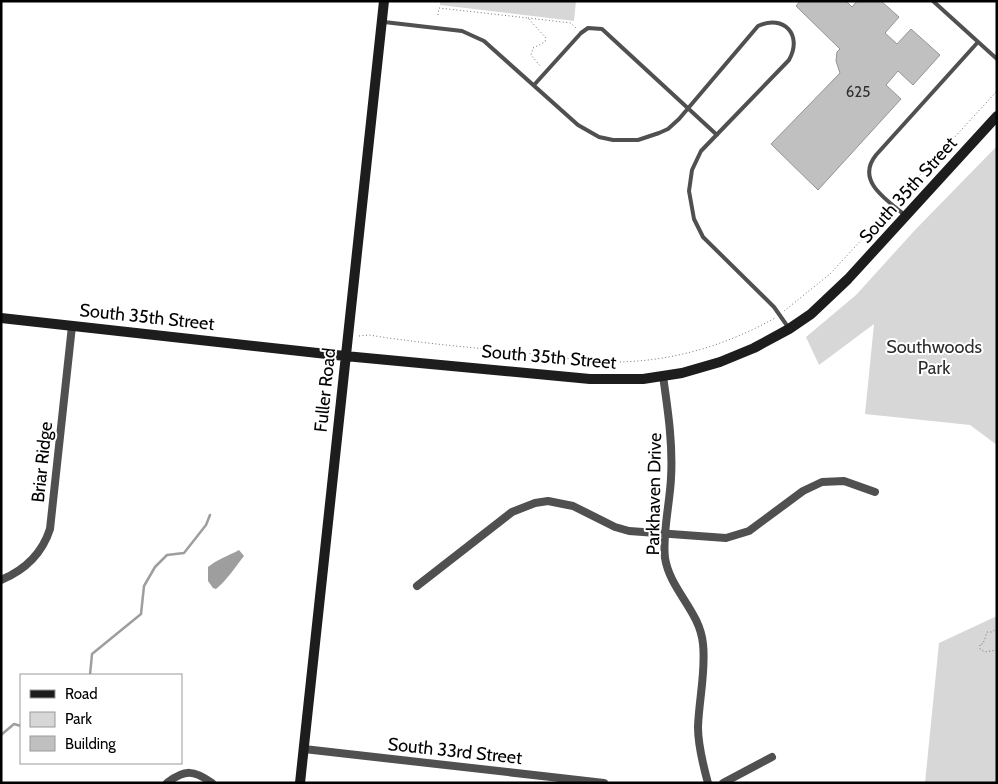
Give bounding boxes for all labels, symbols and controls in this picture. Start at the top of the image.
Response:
house number: 625 [846,83,870,101]
street label: South 35th Street [855,132,961,248]
street label: South 35th Street [79,299,215,335]
park label: Southwoods Park [886,336,982,379]
street label: South 35th Street [481,340,617,374]
street label: Fuller Road [310,347,340,433]
street label: Briar Ridge [27,420,57,504]
street label: Parkhaven Drive [642,432,666,556]
legend [20,674,182,764]
text: Road [65,685,98,703]
text: Park [65,710,92,728]
street label: South 33rd Street [387,733,523,769]
text: Building [65,735,116,753]

